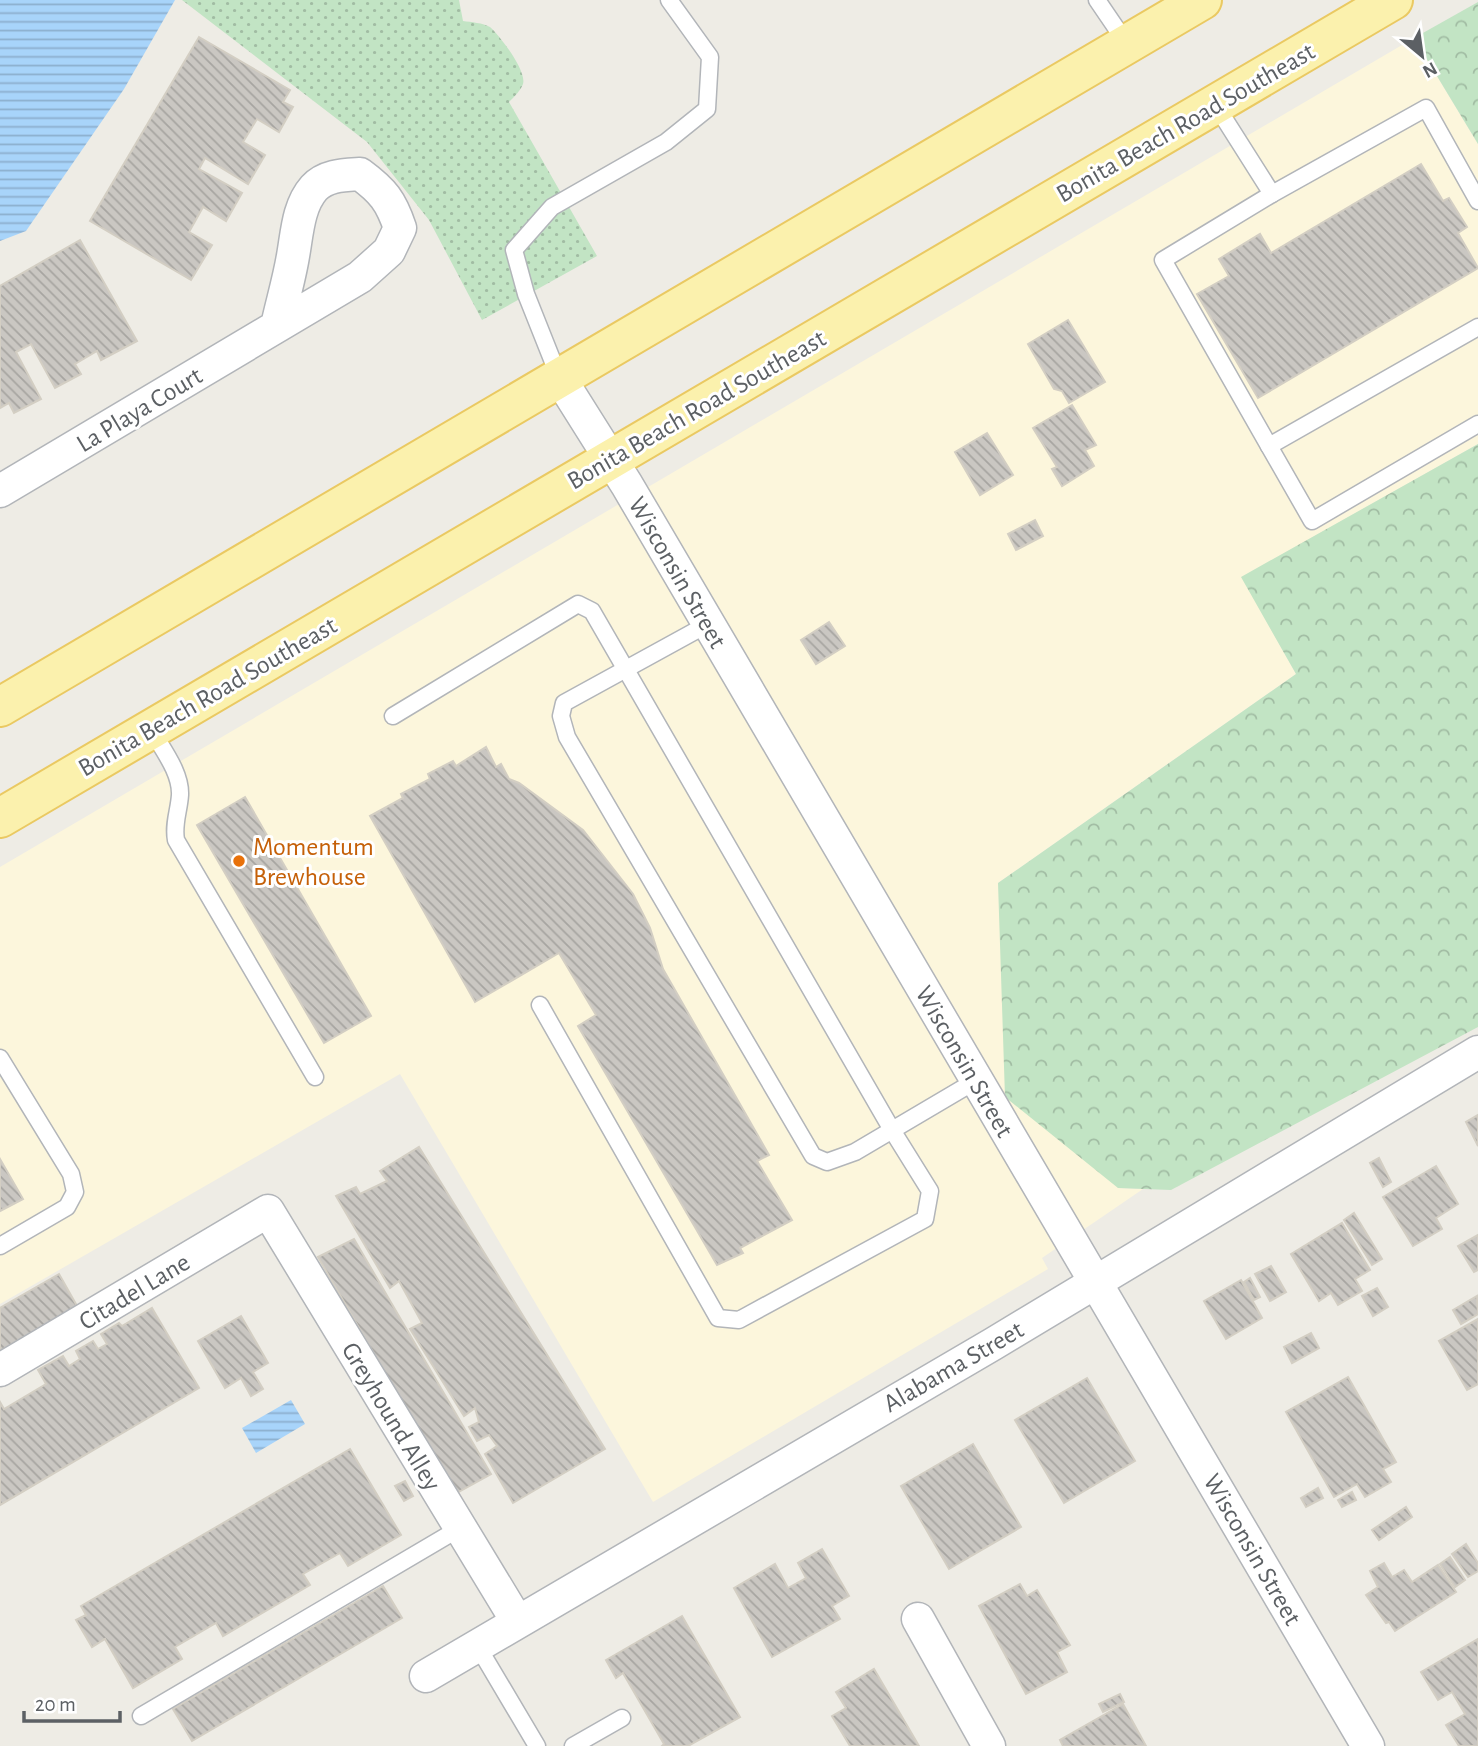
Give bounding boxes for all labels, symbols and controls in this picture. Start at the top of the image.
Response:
north arrow [1387,21,1457,91]
street label: Bonita Beach Road Southeast [1052,38,1319,208]
text: N [1419,58,1440,81]
street label: Bonita Beach Road Southeast [563,325,830,495]
street label: La Playa Court [72,362,207,457]
street label: Wisconsin Street [623,492,731,653]
street label: Bonita Beach Road Southeast [74,612,341,782]
place label: Momentum Brewhouse [253,834,374,890]
marker: Momentum Brewhouse [231,853,247,869]
street label: Wisconsin Street [910,981,1018,1142]
street label: Citadel Lane [75,1249,194,1335]
street label: Alabama Street [879,1316,1028,1417]
street label: Greyhound Alley [337,1338,446,1495]
street label: Wisconsin Street [1198,1469,1306,1630]
scale bar [24,1680,121,1724]
text: 20 m [35,1694,76,1715]

